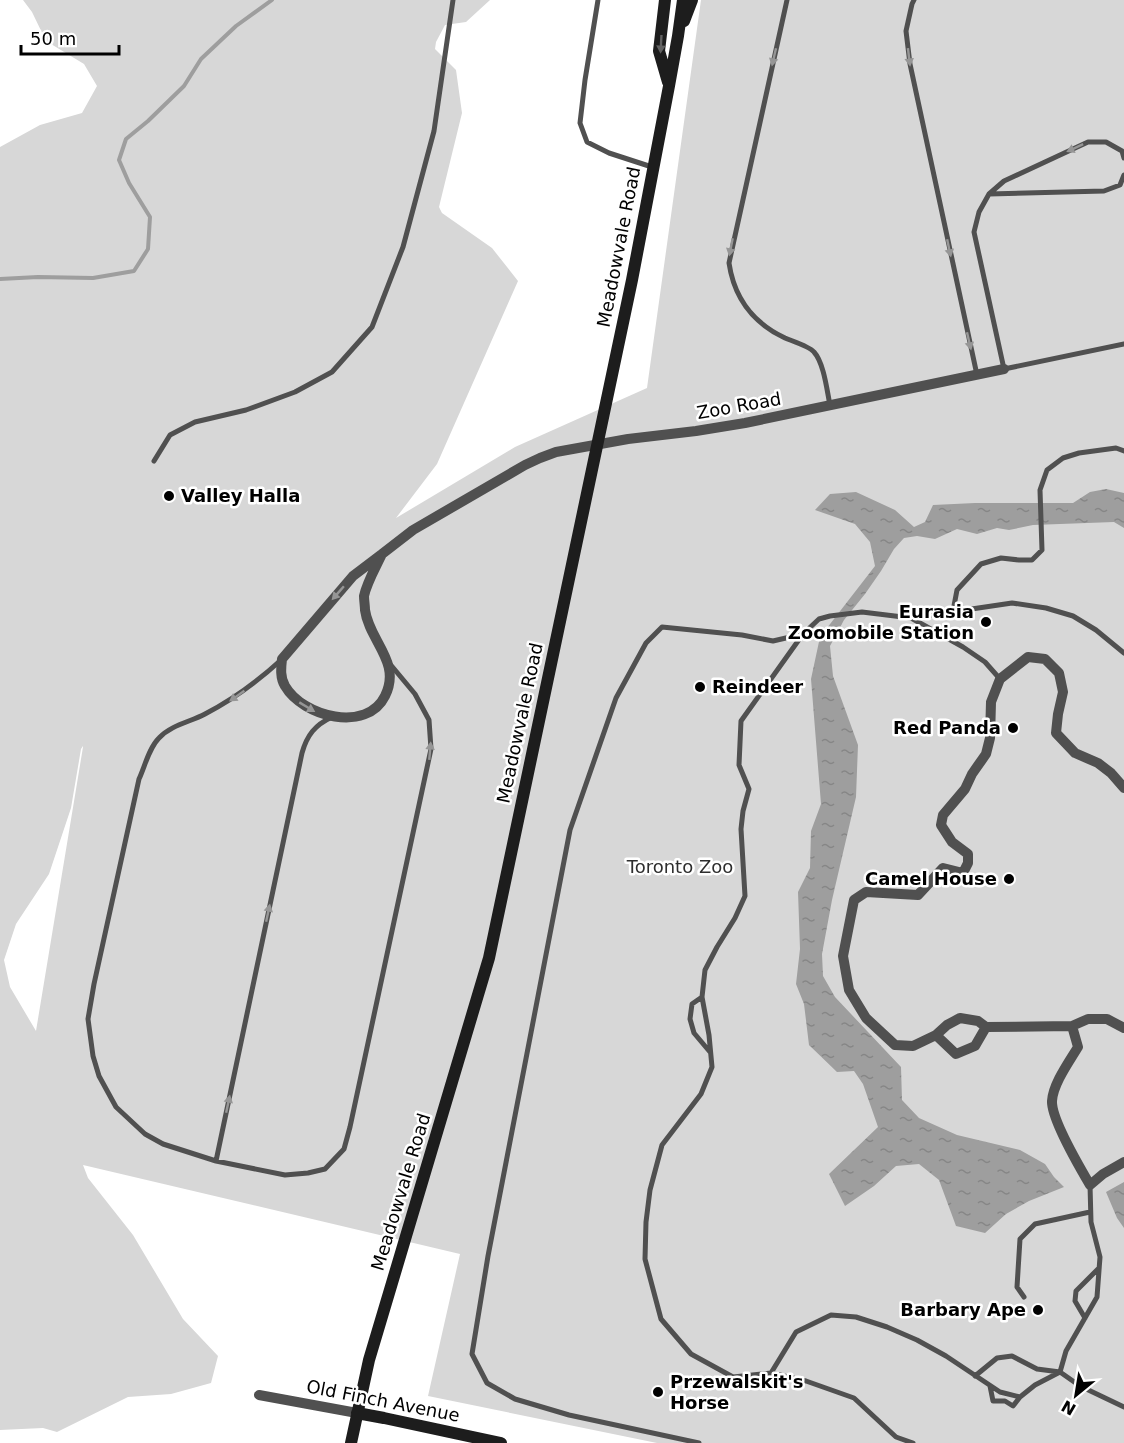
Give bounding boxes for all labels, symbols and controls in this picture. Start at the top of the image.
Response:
scale bar [21,18,118,56]
text: 50 m [30,28,76,49]
one-way arrow [656,34,665,53]
one-way arrow [769,48,778,67]
one-way arrow [904,48,914,67]
one-way arrow [1066,144,1083,153]
street label: Meadowvale Road [593,165,644,329]
one-way arrow [726,238,735,257]
one-way arrow [945,238,954,257]
one-way arrow [965,331,974,350]
street label: Zoo Road [695,388,783,423]
place label: Valley Halla [181,485,300,506]
marker: Valley Halla [162,489,176,503]
one-way arrow [332,585,345,601]
place label: Eurasia Zoomobile Station [788,601,974,643]
marker: Eurasia Zoomobile Station [979,615,993,629]
street label: Meadowvale Road [492,641,547,805]
place label: Reindeer [712,676,803,697]
marker: Reindeer [693,680,707,694]
one-way arrow [229,690,245,701]
one-way arrow [299,701,315,712]
place label: Red Panda [893,717,1001,738]
marker: Red Panda [1006,721,1020,735]
one-way arrow [425,741,435,760]
park label: Toronto Zoo [626,856,733,877]
place label: Camel House [865,868,997,889]
marker: Camel House [1002,872,1016,886]
one-way arrow [264,903,273,922]
one-way arrow [223,1095,233,1113]
street label: Meadowvale Road [367,1111,434,1273]
place label: Barbary Ape [900,1299,1026,1320]
marker: Barbary Ape [1031,1303,1045,1317]
north arrow [1046,1365,1106,1425]
place label: Przewalskit's Horse [670,1371,803,1413]
street label: Old Finch Avenue [305,1375,462,1426]
marker: Przewalskit's Horse [651,1385,665,1399]
text: N [1058,1396,1079,1419]

